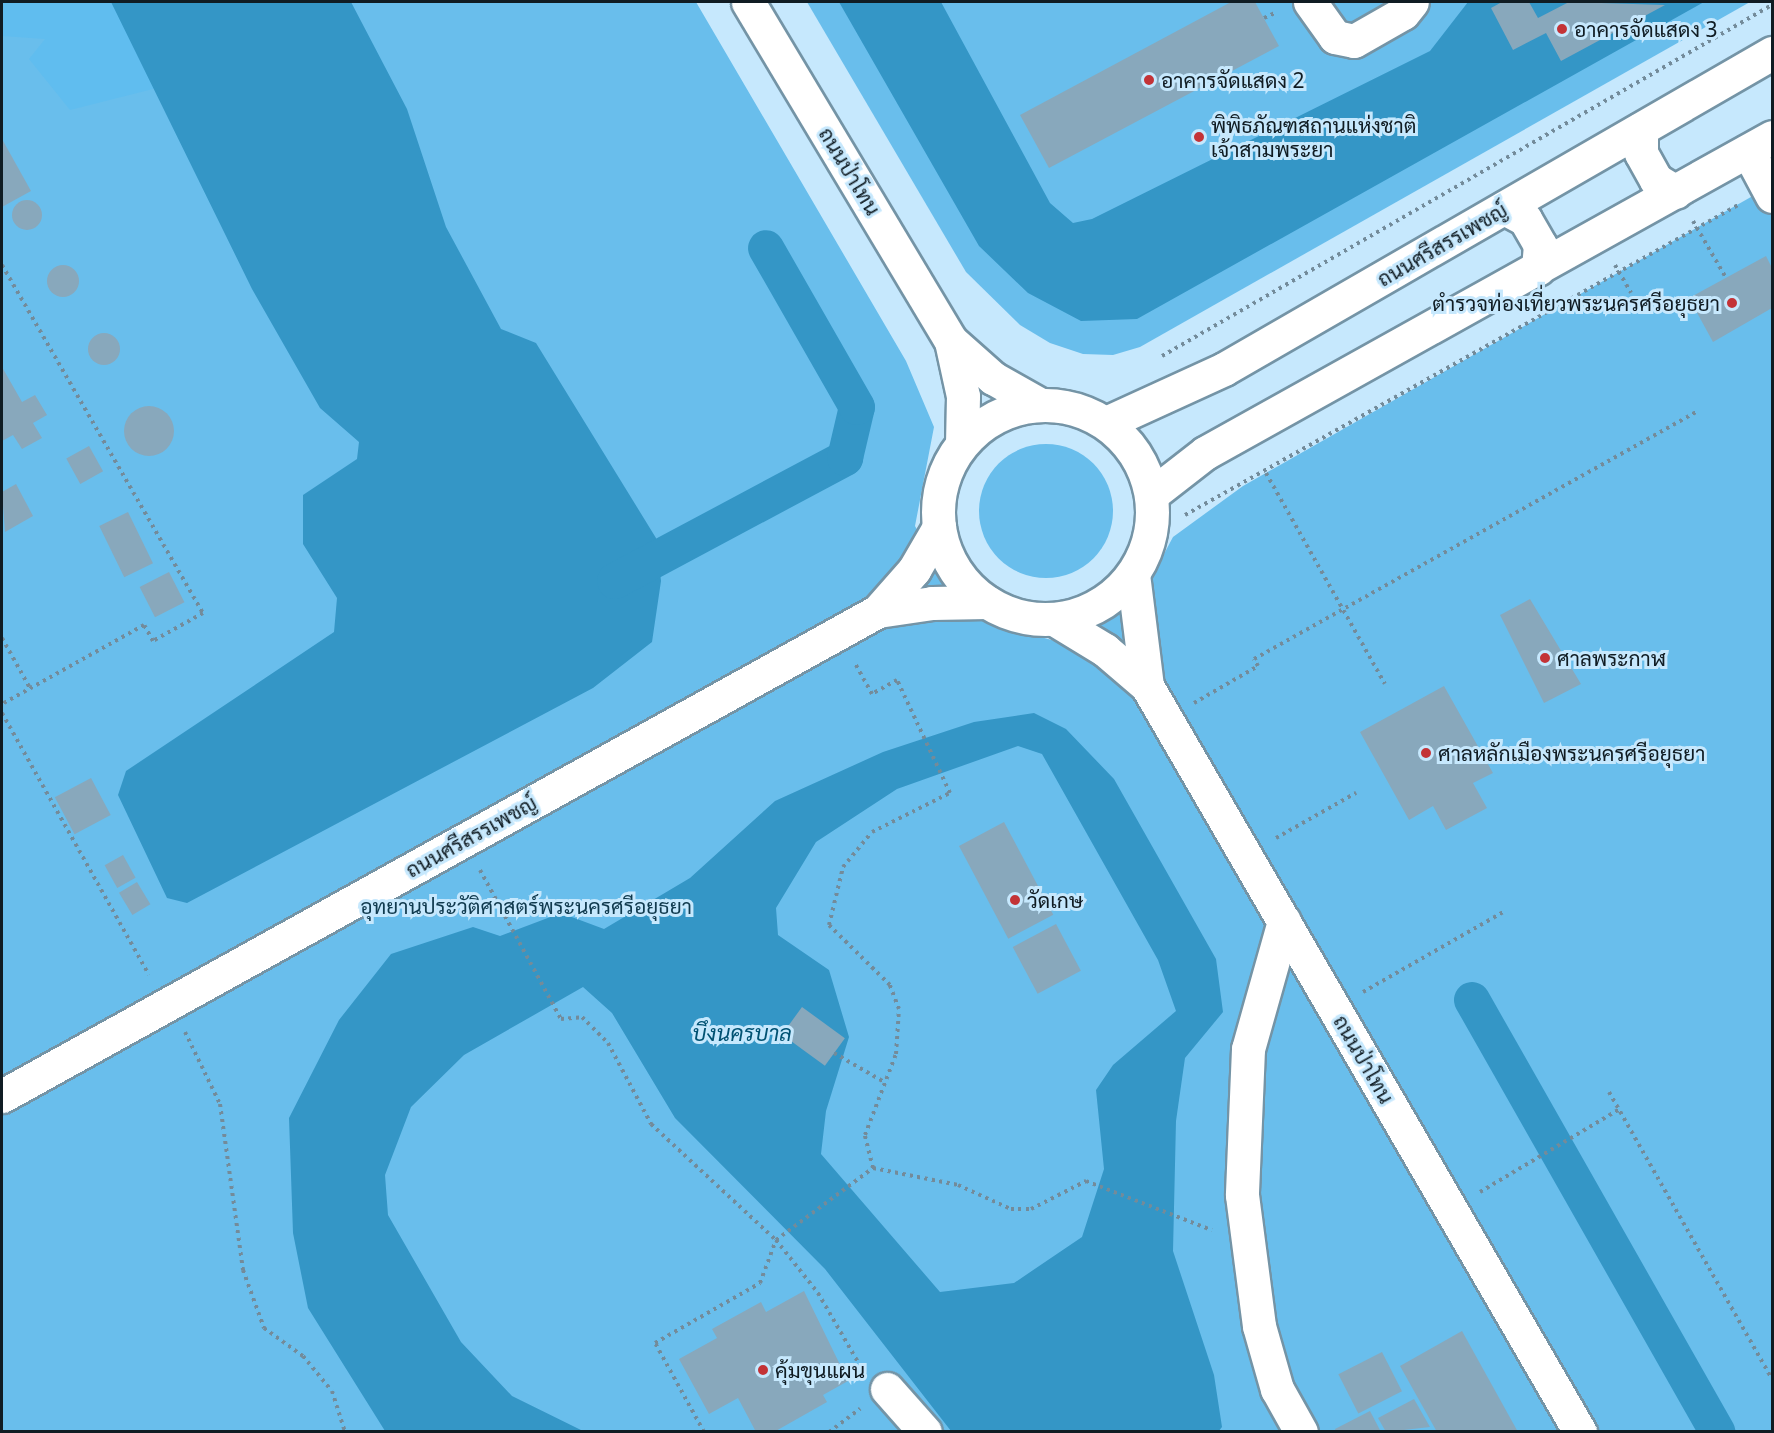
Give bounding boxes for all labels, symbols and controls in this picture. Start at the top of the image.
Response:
place label: อาคารจัดแสดง 3 [1574,16,1717,42]
marker: อาคารจัดแสดง 3 [1555,22,1569,36]
place label: อาคารจัดแสดง 2 [1161,67,1304,93]
marker: อาคารจัดแสดง 2 [1142,73,1156,87]
place label: พิพิธภัณฑสถานแห่งชาติ เจ้าสามพระยา [1211,112,1417,162]
street label: ถนนป่าโทน [814,122,886,220]
marker: พิพิธภัณฑสถานแห่งชาติ เจ้าสามพระยา [1192,130,1206,144]
street label: ถนนศรีสรรเพชญ์ [1372,197,1512,291]
place label: ตำรวจท่องเที่ยวพระนครศรีอยุธยา [1432,290,1720,316]
marker: ตำรวจท่องเที่ยวพระนครศรีอยุธยา [1725,296,1739,310]
place label: ศาลพระกาฬ [1557,645,1666,671]
marker: ศาลพระกาฬ [1538,651,1552,665]
place label: ศาลหลักเมืองพระนครศรีอยุธยา [1438,740,1705,766]
marker: ศาลหลักเมืองพระนครศรีอยุธยา [1419,746,1433,760]
street label: ถนนศรีสรรเพชญ์ [401,790,541,882]
place label: วัดเกษ [1027,887,1083,913]
park label: อุทยานประวัติศาสตร์พระนครศรีอยุธยา [360,893,692,919]
marker: วัดเกษ [1008,893,1022,907]
street label: ถนนป่าโทน [1329,1010,1399,1108]
water label: บึงนครบาล [692,1020,792,1046]
place label: คุ้มขุนแผน [775,1357,865,1383]
marker: คุ้มขุนแผน [756,1363,770,1377]

